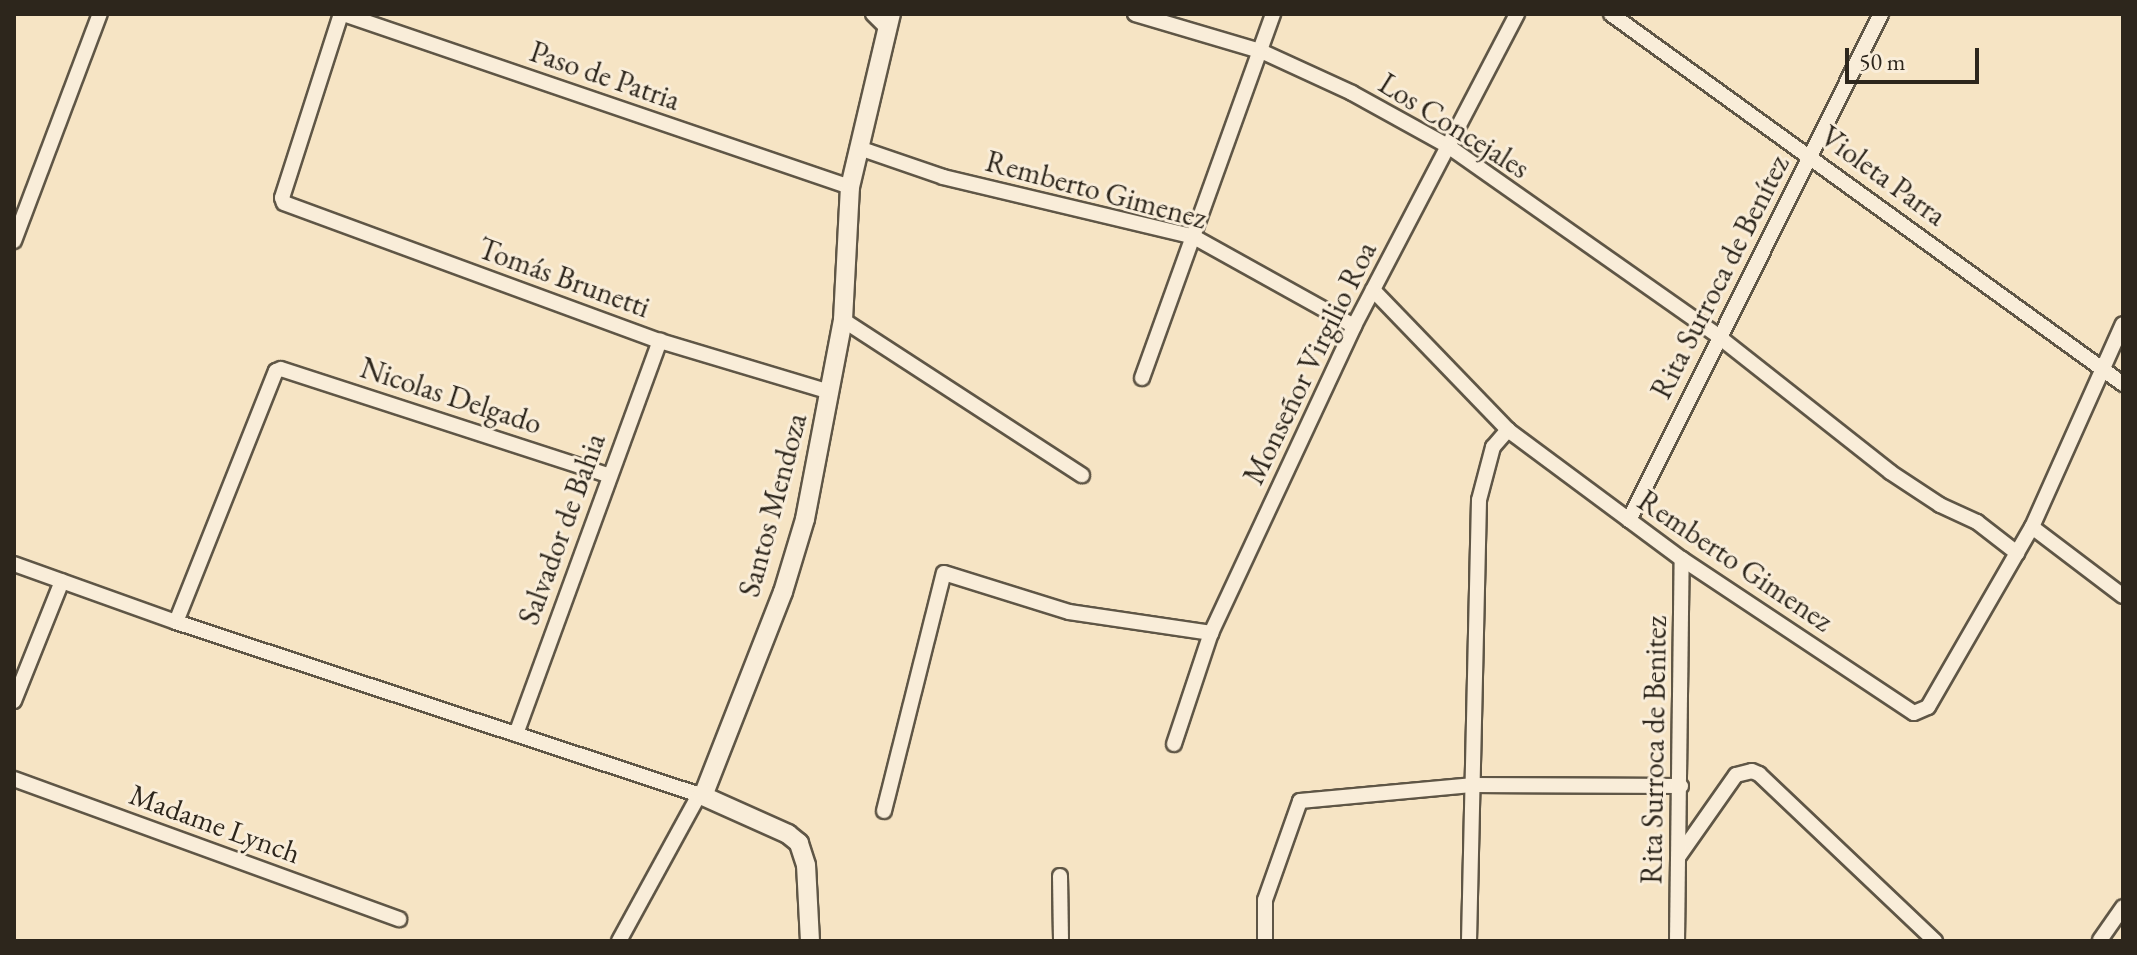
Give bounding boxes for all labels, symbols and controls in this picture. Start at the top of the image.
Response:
scale bar [1849,32,1983,82]
street label: Paso de Patria [525,34,685,118]
text: 50 m [1859,46,1906,77]
street label: Los Concejales [1372,66,1536,186]
street label: Violeta Parra [1813,118,1953,234]
street label: Remberto Gimenez [982,143,1210,237]
street label: Rita Surroca de Benítez [1643,149,1797,405]
street label: Tomás Brunetti [473,230,655,326]
street label: Monseñor Virgilio Roa [1236,236,1384,490]
street label: Nicolas Delgado [356,350,546,442]
street label: Santos Mendoza [731,409,815,601]
street label: Salvador de Bahia [511,428,613,630]
street label: Remberto Gimenez [1631,483,1839,639]
street label: Rita Surroca de Benitez [1634,616,1674,884]
street label: Madame Lynch [125,776,305,872]

